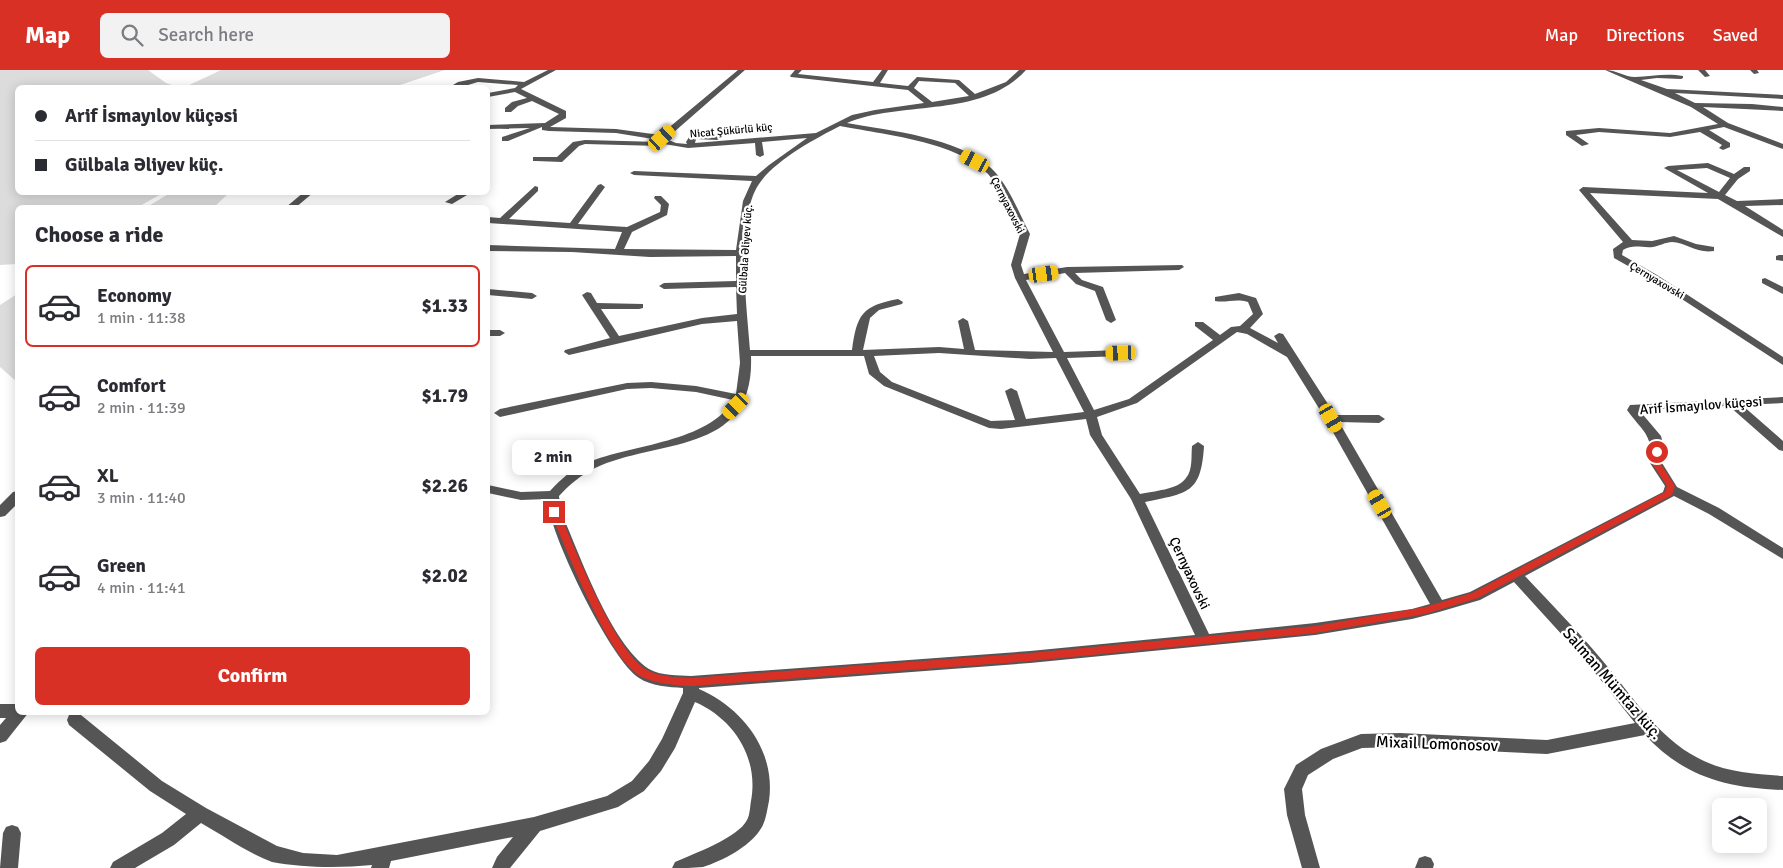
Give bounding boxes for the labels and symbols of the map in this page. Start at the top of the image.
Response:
street label: Nicat Şükürlü küç [689,120,773,141]
car [645,122,678,154]
car [958,148,991,174]
street label: Çernyaxovski [988,175,1027,235]
street label: Gülbala Əliyev küç. [736,204,755,294]
street label: Çernyaxovski [1627,259,1686,302]
car [1028,264,1059,284]
car [1105,345,1136,361]
car [720,390,751,422]
street label: Arif İsmayılov küçəsi [1639,393,1763,418]
car [1317,401,1344,435]
callout: 2 min [513,440,595,474]
route start [1646,441,1668,463]
car [1366,487,1393,521]
route end [543,501,565,523]
street label: Çernyaxovski [1165,534,1214,612]
street label: Salman Mümtaz küç. [1558,624,1666,744]
street label: Mixail Lomonosov [1376,732,1499,756]

